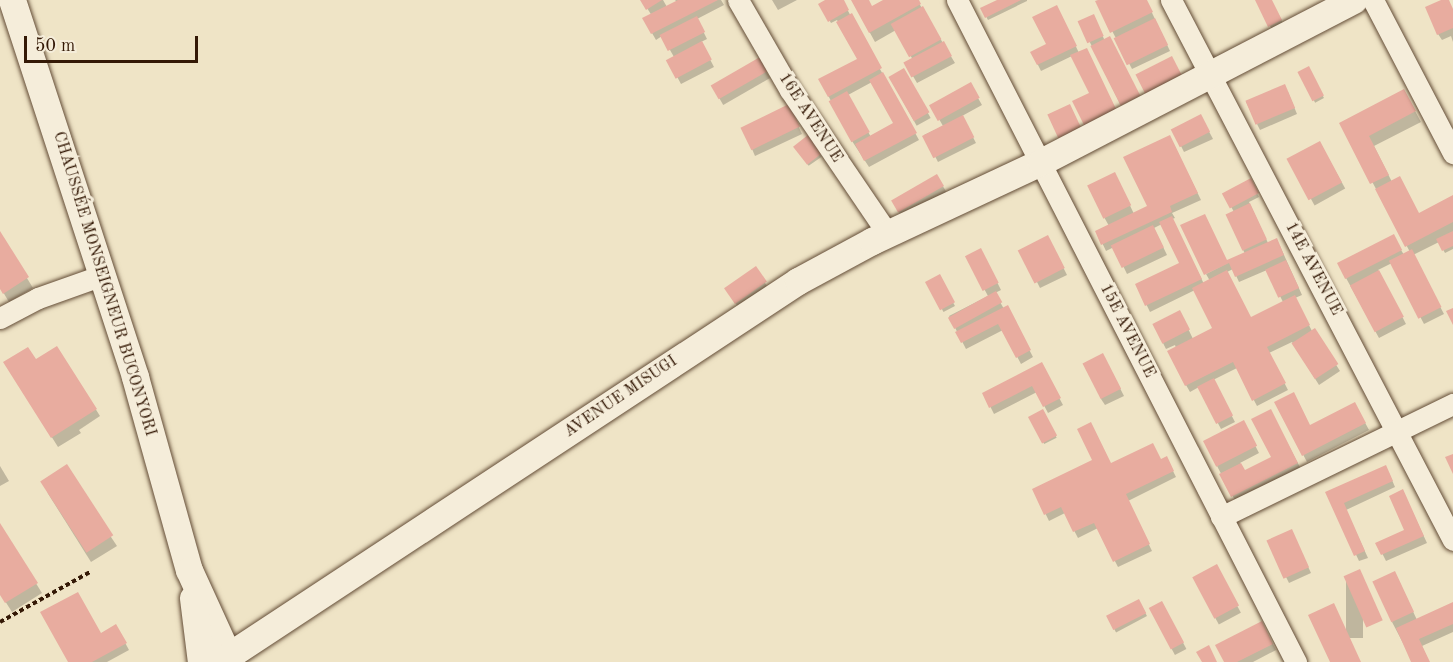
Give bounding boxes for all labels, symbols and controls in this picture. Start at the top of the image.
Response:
scale bar [27,24,201,62]
text: 50 m [35,37,75,55]
street label: 16E AVENUE [774,70,846,166]
street label: CHAUSSÉE MONSEIGNEUR BUCONYORI [48,129,160,439]
street label: 14E AVENUE [1280,219,1346,319]
street label: 15E AVENUE [1095,281,1159,381]
street label: AVENUE MISUGI [561,352,681,442]

